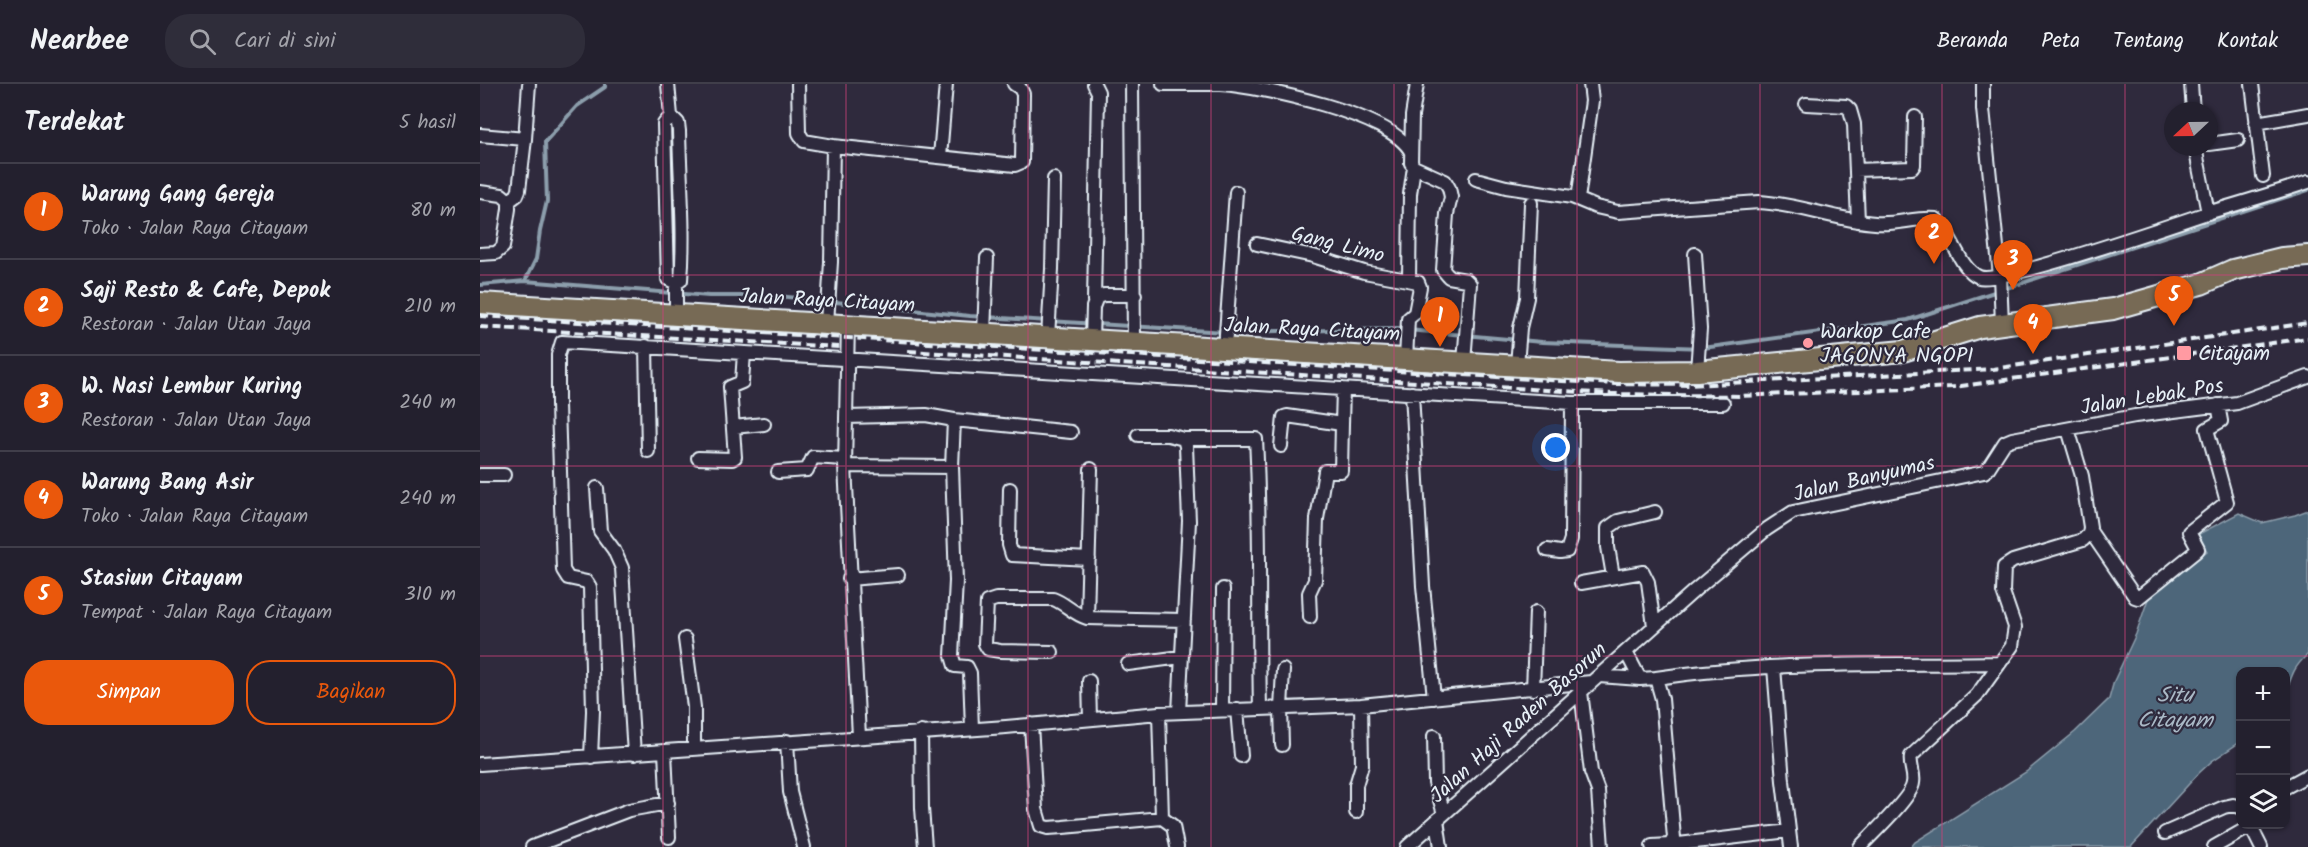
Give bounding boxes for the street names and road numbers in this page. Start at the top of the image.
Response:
street label: Gang Limo [1288,218,1388,273]
street label: Jalan Raya Citayam [738,280,916,323]
street label: Jalan Raya Citayam [1223,309,1401,352]
street label: Jalan Lebak Pos [2078,370,2226,425]
street label: Jalan Banyumas [1790,447,1938,512]
street label: Jalan Haji Raden Basorun [1423,634,1615,812]

